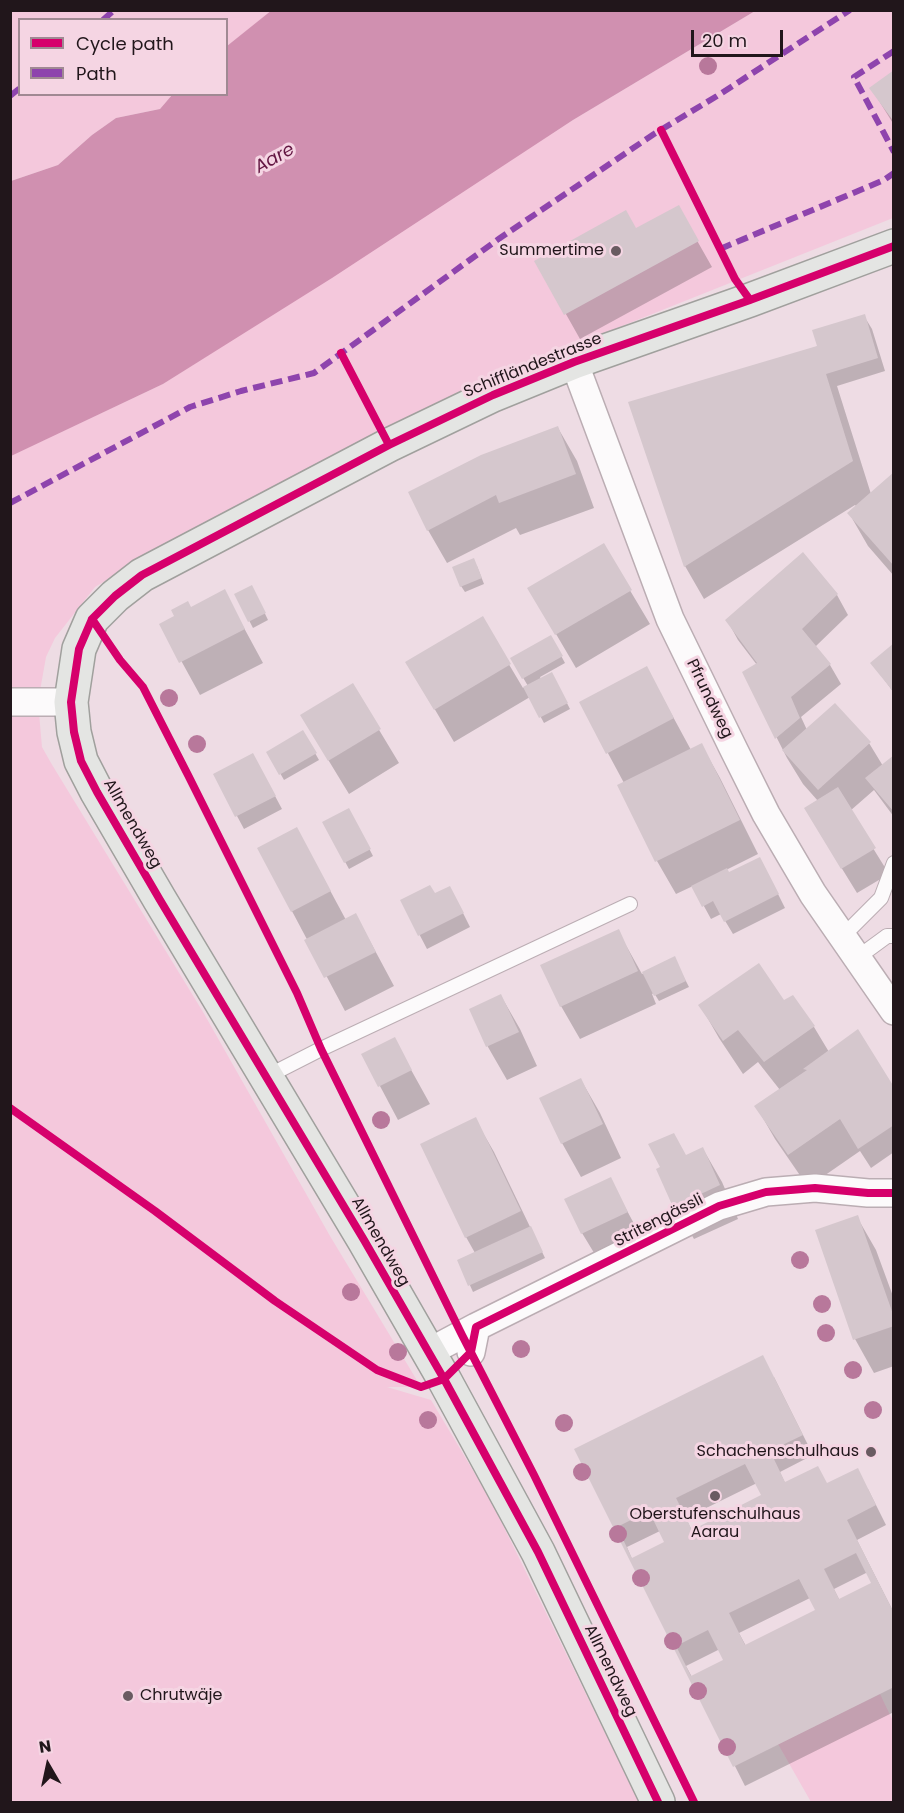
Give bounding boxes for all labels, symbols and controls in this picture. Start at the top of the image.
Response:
legend [18,18,228,96]
scale bar [694,18,786,56]
text: 20 m [702,28,747,53]
text: Cycle path [76,31,174,56]
text: Path [76,61,117,86]
water label: Aare [251,139,299,179]
place label: Summertime [499,241,604,261]
marker: Summertime [609,244,623,258]
street label: Schiffländestrasse [461,330,605,402]
street label: Pfrundweg [682,656,736,742]
street label: Allmendweg [99,776,165,872]
street label: Stritengässli [611,1190,707,1252]
street label: Allmendweg [347,1194,413,1290]
place label: Schachenschulhaus [697,1442,859,1462]
marker: Schachenschulhaus [864,1445,878,1459]
marker: Oberstufenschulhaus Aarau [708,1489,722,1503]
place label: Oberstufenschulhaus Aarau [629,1505,801,1543]
street label: Allmendweg [579,1622,641,1720]
place label: Chrutwäje [140,1686,222,1706]
marker: Chrutwäje [121,1689,135,1703]
text: N [37,1734,53,1759]
north arrow [18,1735,78,1795]

